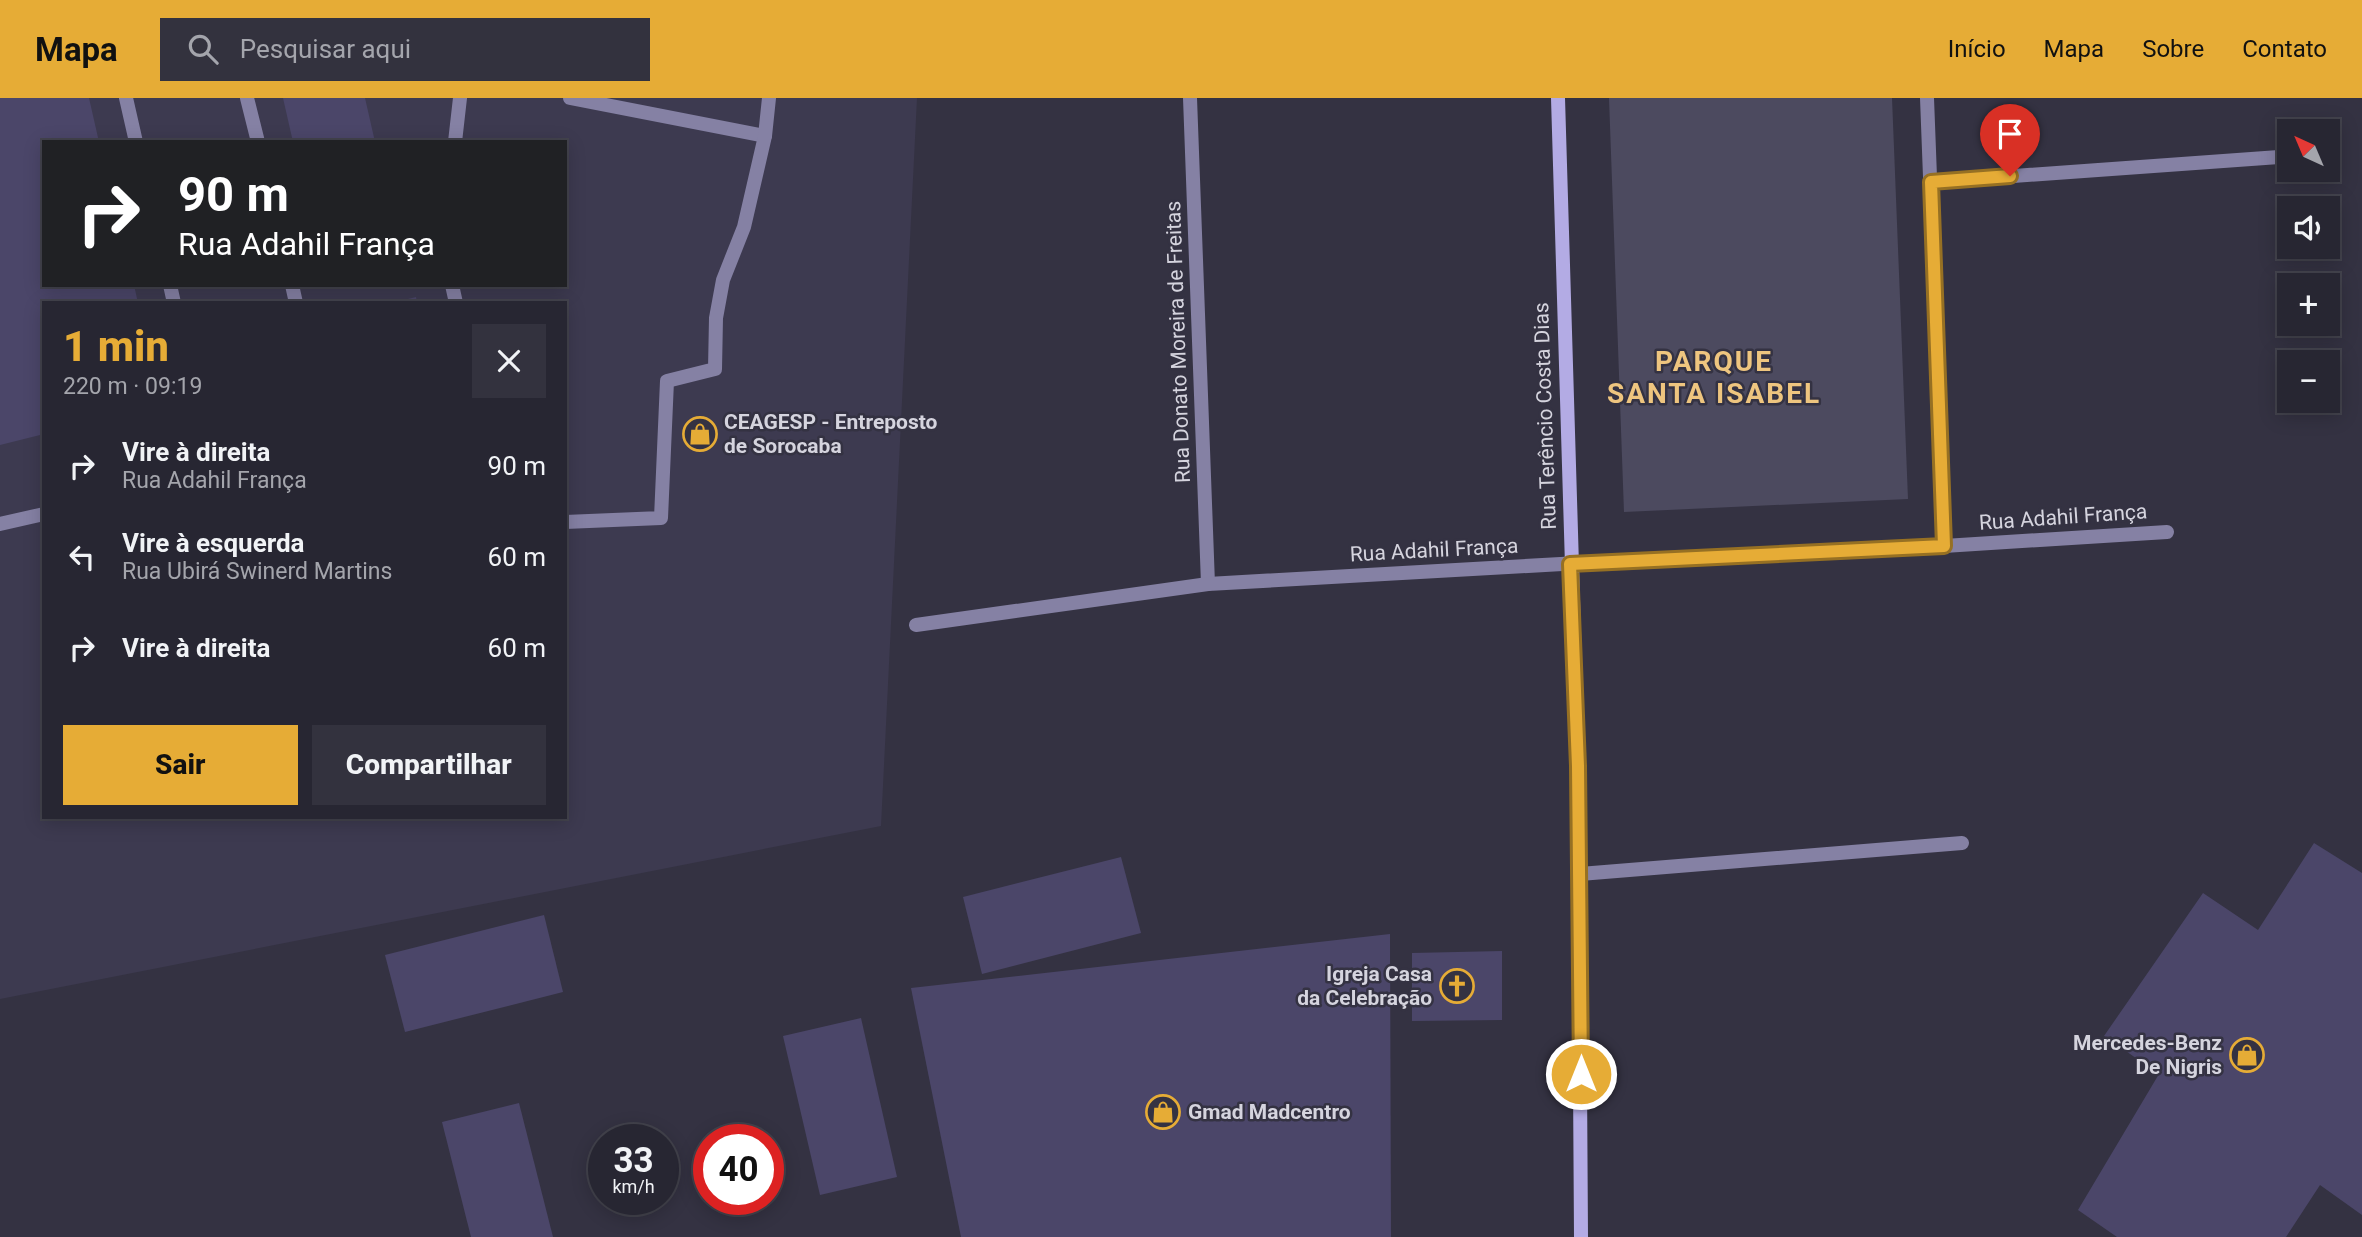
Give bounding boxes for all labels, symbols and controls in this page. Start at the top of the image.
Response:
search box [160,18,650,81]
text: Mapa [35,30,118,69]
icon: search [184,30,222,68]
text: Pesquisar aqui [240,34,411,64]
text: Início [1948,35,2006,63]
text: Mapa [2044,35,2104,63]
text: Sobre [2142,35,2204,63]
text: Contato [2242,35,2327,63]
pin [1980,104,2040,176]
icon: arrive [1991,115,2029,153]
north arrow [2277,119,2340,182]
map controls [2277,119,2340,413]
text: 90 m [178,166,289,223]
icon: right [63,168,154,259]
button: sound [2277,196,2340,259]
street label: Rua Donato Moreira de Freitas [1161,200,1195,484]
text: Rua Adahil França [178,225,435,263]
button: + [2277,273,2340,336]
street label: Rua Terêncio Costa Dias [1529,302,1561,530]
text: 1 min [63,322,169,371]
button: close [472,324,546,398]
district label: PARQUE SANTA ISABEL [1607,345,1821,410]
button: − [2277,350,2340,413]
text: 220 m · 09:19 [63,373,202,400]
place label: CEAGESP - Entreposto de Sorocaba [724,410,938,458]
shop icon: CEAGESP - Entreposto de Sorocaba [681,415,719,453]
text: Vire à direita [122,437,270,467]
icon: right [63,447,101,485]
text: 90 m [488,451,546,481]
text: Rua Adahil França [122,467,307,494]
street label: Rua Adahil França [1978,499,2148,535]
text: Vire à esquerda [122,528,305,558]
street label: Rua Adahil França [1349,534,1519,566]
icon: left [63,538,101,576]
text: 60 m [488,542,546,572]
text: Rua Ubirá Swinerd Martins [122,558,392,585]
icon: right [63,629,101,667]
text: Vire à direita [122,633,270,663]
text: 60 m [488,633,546,663]
button: Sair [63,725,298,805]
button: Compartilhar [312,725,546,805]
place label: Igreja Casa da Celebração [1297,962,1432,1010]
church icon: Igreja Casa da Celebração [1438,967,1476,1005]
place label: Mercedes-Benz De Nigris [2073,1031,2222,1079]
shop icon: Mercedes-Benz De Nigris [2228,1036,2266,1074]
position arrow [1544,1037,1618,1111]
shop icon: Gmad Madcentro [1144,1093,1182,1131]
place label: Gmad Madcentro [1188,1100,1351,1124]
speed limit sign: 40 [693,1124,784,1215]
text: 33 [613,1140,654,1181]
text: km/h [612,1176,655,1197]

